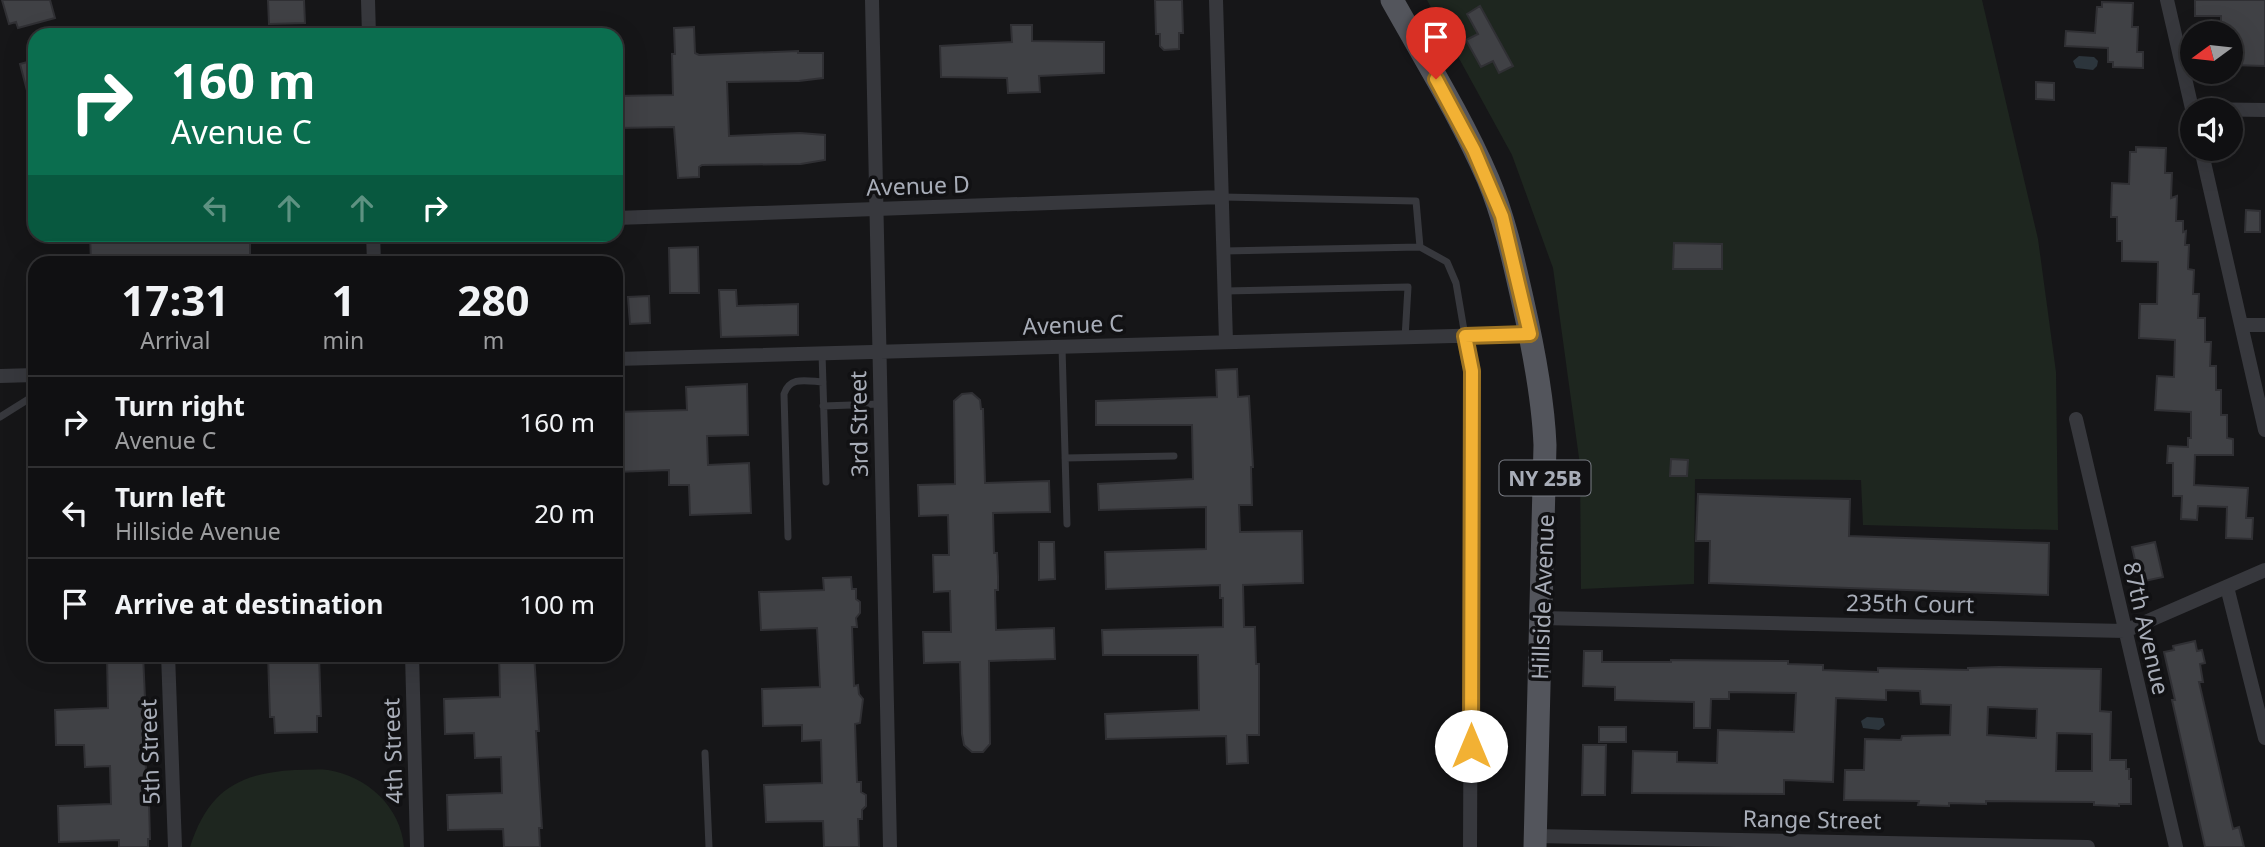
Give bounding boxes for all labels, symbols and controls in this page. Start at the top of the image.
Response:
pin [1406,7,1466,79]
icon: arrive [1417,18,1455,56]
north arrow [2180,21,2244,84]
map controls [2180,21,2243,161]
text: 160 m [171,47,316,113]
icon: right [56,56,147,147]
button: sound [2180,98,2243,161]
text: Avenue C [171,110,312,153]
street label: Avenue D [866,167,970,203]
icon: left [197,189,235,227]
icon: ahead [270,189,308,227]
icon: ahead [343,189,381,227]
icon: right [416,189,454,227]
text: 17:31 [121,271,229,328]
text: 1 [331,271,355,328]
text: 280 [458,271,530,328]
street label: Avenue C [1022,306,1124,342]
text: Arrival [140,324,210,356]
text: min [323,324,364,356]
text: m [483,324,504,356]
street label: 3rd Street [841,370,875,478]
text: Turn right [115,388,245,424]
icon: right [56,403,94,441]
text: 160 m [519,404,595,440]
text: Avenue C [115,424,216,456]
road number: NY 25B [1500,461,1590,496]
text: Turn left [115,479,226,515]
icon: left [56,494,94,532]
text: 20 m [534,495,595,531]
street label: Hillside Avenue [1523,514,1561,680]
text: Hillside Avenue [115,515,281,547]
street label: 87th Avenue [2116,558,2178,698]
icon: arrive [56,585,94,623]
text: Arrive at destination [115,586,384,622]
text: 100 m [519,586,595,622]
street label: 235th Court [1846,586,1974,620]
street label: 4th Street [374,698,410,804]
street label: 5th Street [131,699,167,805]
position arrow [1434,709,1508,783]
street label: Range Street [1742,802,1882,836]

